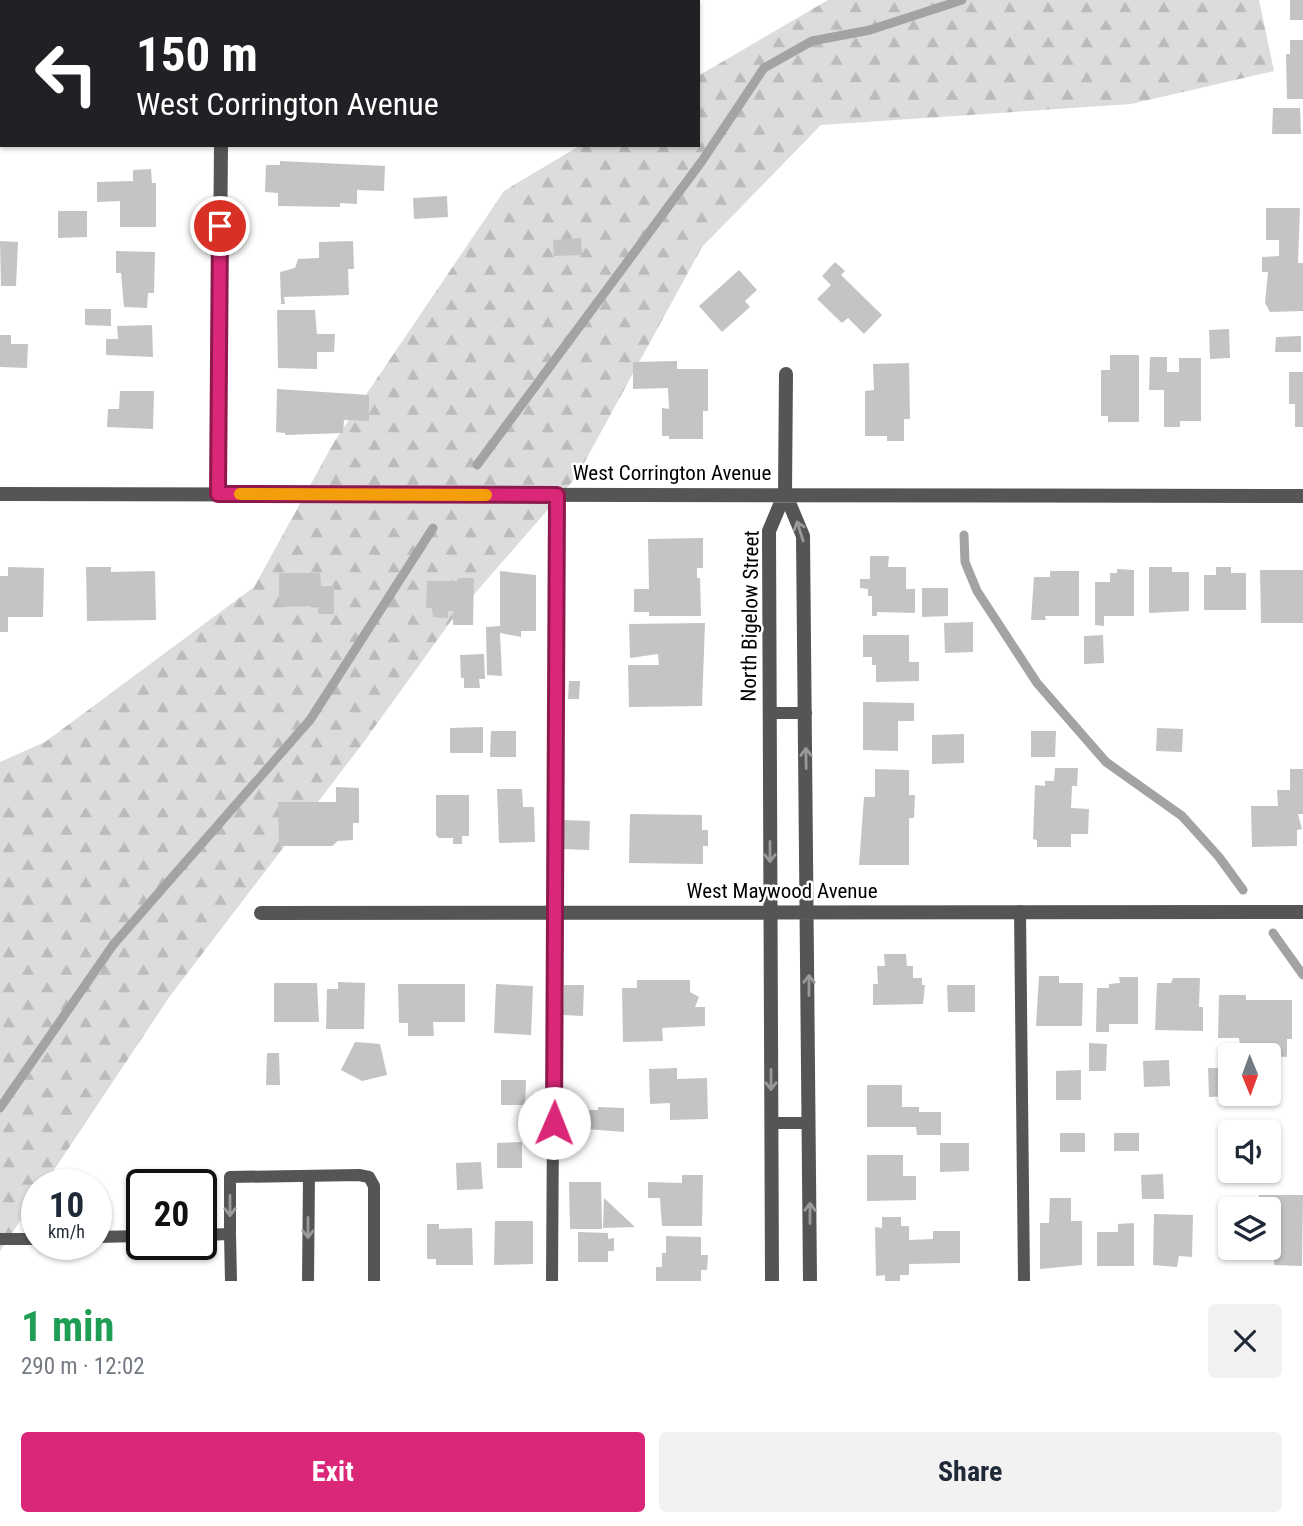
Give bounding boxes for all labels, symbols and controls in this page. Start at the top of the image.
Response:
text: 150 m [136,26,258,83]
icon: left [21,28,112,119]
text: West Corrington Avenue [136,85,439,123]
pin [190,196,250,256]
icon: arrive [201,207,239,245]
street label: West Corrington Avenue [573,461,772,485]
one-way arrow [793,521,805,543]
street label: North Bigelow Street [737,530,763,702]
one-way arrow [800,747,813,770]
one-way arrow [763,840,777,863]
street label: West Maywood Avenue [686,879,878,903]
one-way arrow [802,974,815,997]
north arrow [1218,1043,1281,1106]
map controls [1218,1043,1281,1260]
one-way arrow [764,1068,778,1091]
position arrow [517,1086,591,1160]
button: sound [1218,1120,1281,1183]
speed limit sign: 20 [126,1169,217,1260]
text: 10 [49,1185,84,1226]
one-way arrow [223,1194,237,1217]
button: layers [1218,1197,1281,1260]
one-way arrow [803,1202,817,1225]
one-way arrow [302,1217,315,1240]
text: km/h [48,1221,85,1242]
text: 1 min [21,1302,114,1351]
button: close [1208,1304,1282,1378]
text: 290 m · 12:02 [21,1353,145,1380]
button: Exit [21,1432,645,1512]
button: Share [659,1432,1282,1512]

